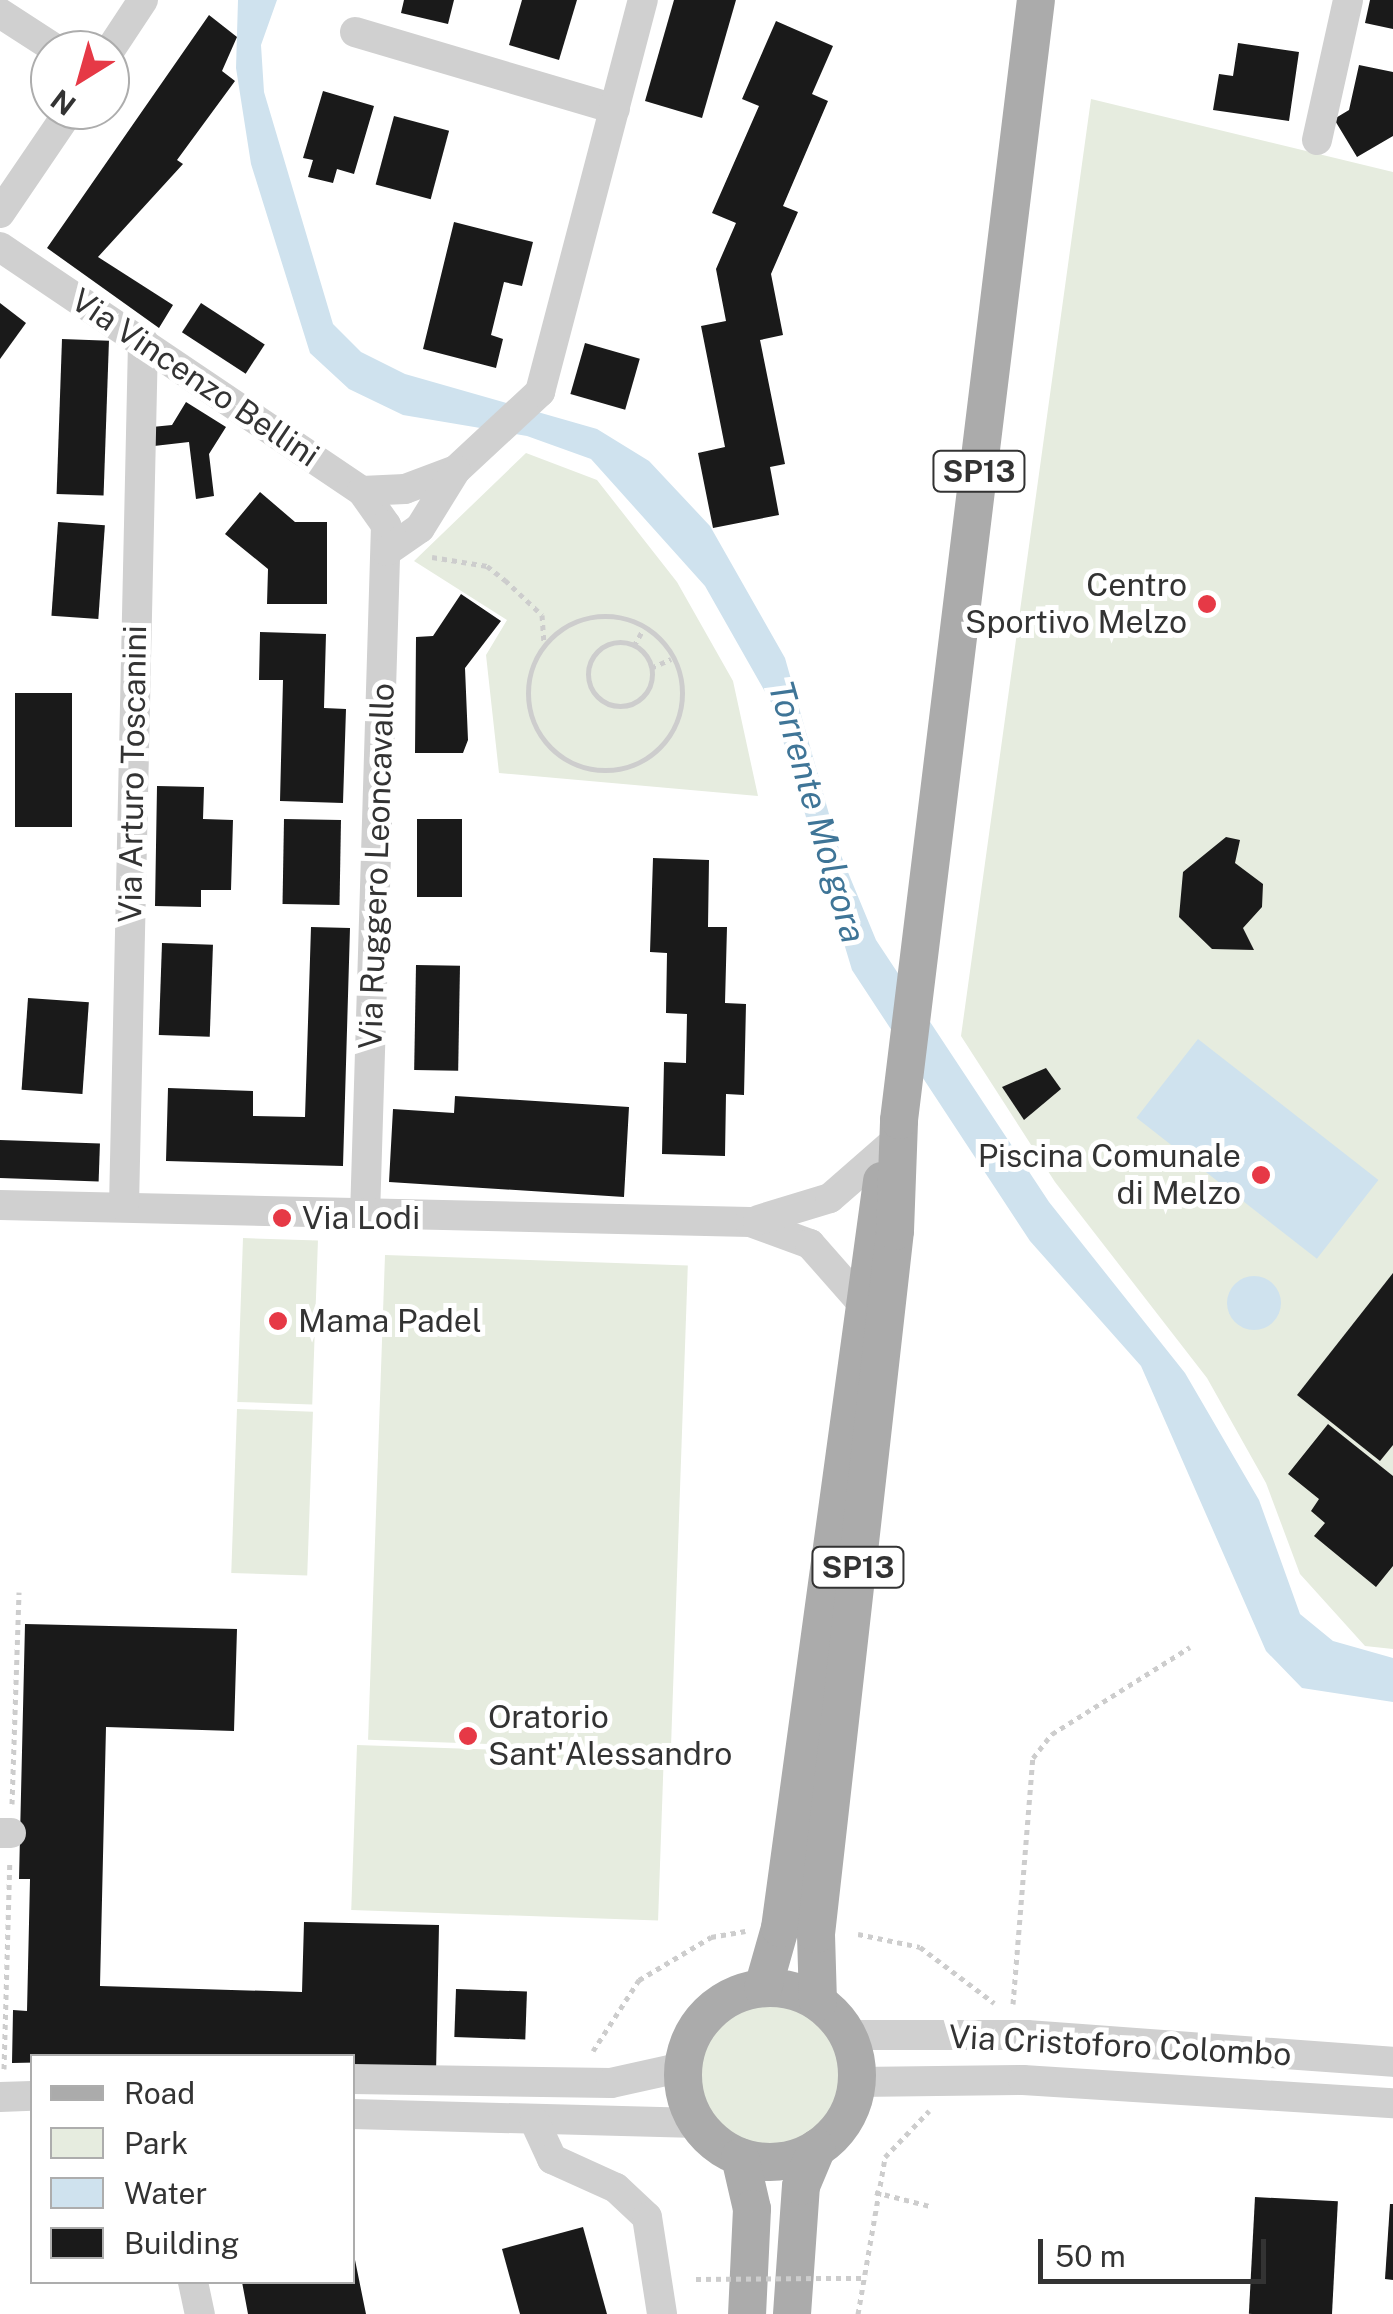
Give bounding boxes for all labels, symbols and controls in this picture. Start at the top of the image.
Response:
north arrow [30,30,130,130]
text: N [44,83,82,123]
street label: Via Vincenzo Bellini [64,281,326,475]
road number: SP13 [932,446,1026,496]
place label: Centro Sportivo Melzo [965,567,1187,642]
marker: Centro Sportivo Melzo [1196,593,1218,615]
street label: Via Arturo Toscanini [111,625,155,923]
water label: Torrente Molgora [760,676,874,948]
street label: Via Ruggero Leoncavallo [351,682,403,1050]
place label: Piscina Comunale di Melzo [978,1138,1241,1213]
marker: Piscina Comunale di Melzo [1250,1164,1272,1186]
place label: Via Lodi [302,1199,420,1237]
marker: Via Lodi [271,1207,293,1229]
place label: Mama Padel [298,1302,482,1340]
marker: Mama Padel [267,1310,289,1332]
road number: SP13 [810,1542,906,1592]
place label: Oratorio Sant'Alessandro [488,1699,732,1774]
marker: Oratorio Sant'Alessandro [457,1725,479,1747]
street label: Via Cristoforo Colombo [948,2018,1292,2074]
legend [30,2054,355,2284]
text: Road [124,2075,195,2111]
text: Park [124,2125,188,2161]
text: Water [124,2175,207,2211]
scale bar [1043,2219,1270,2281]
text: Building [124,2225,239,2261]
text: 50 m [1055,2238,1126,2274]

